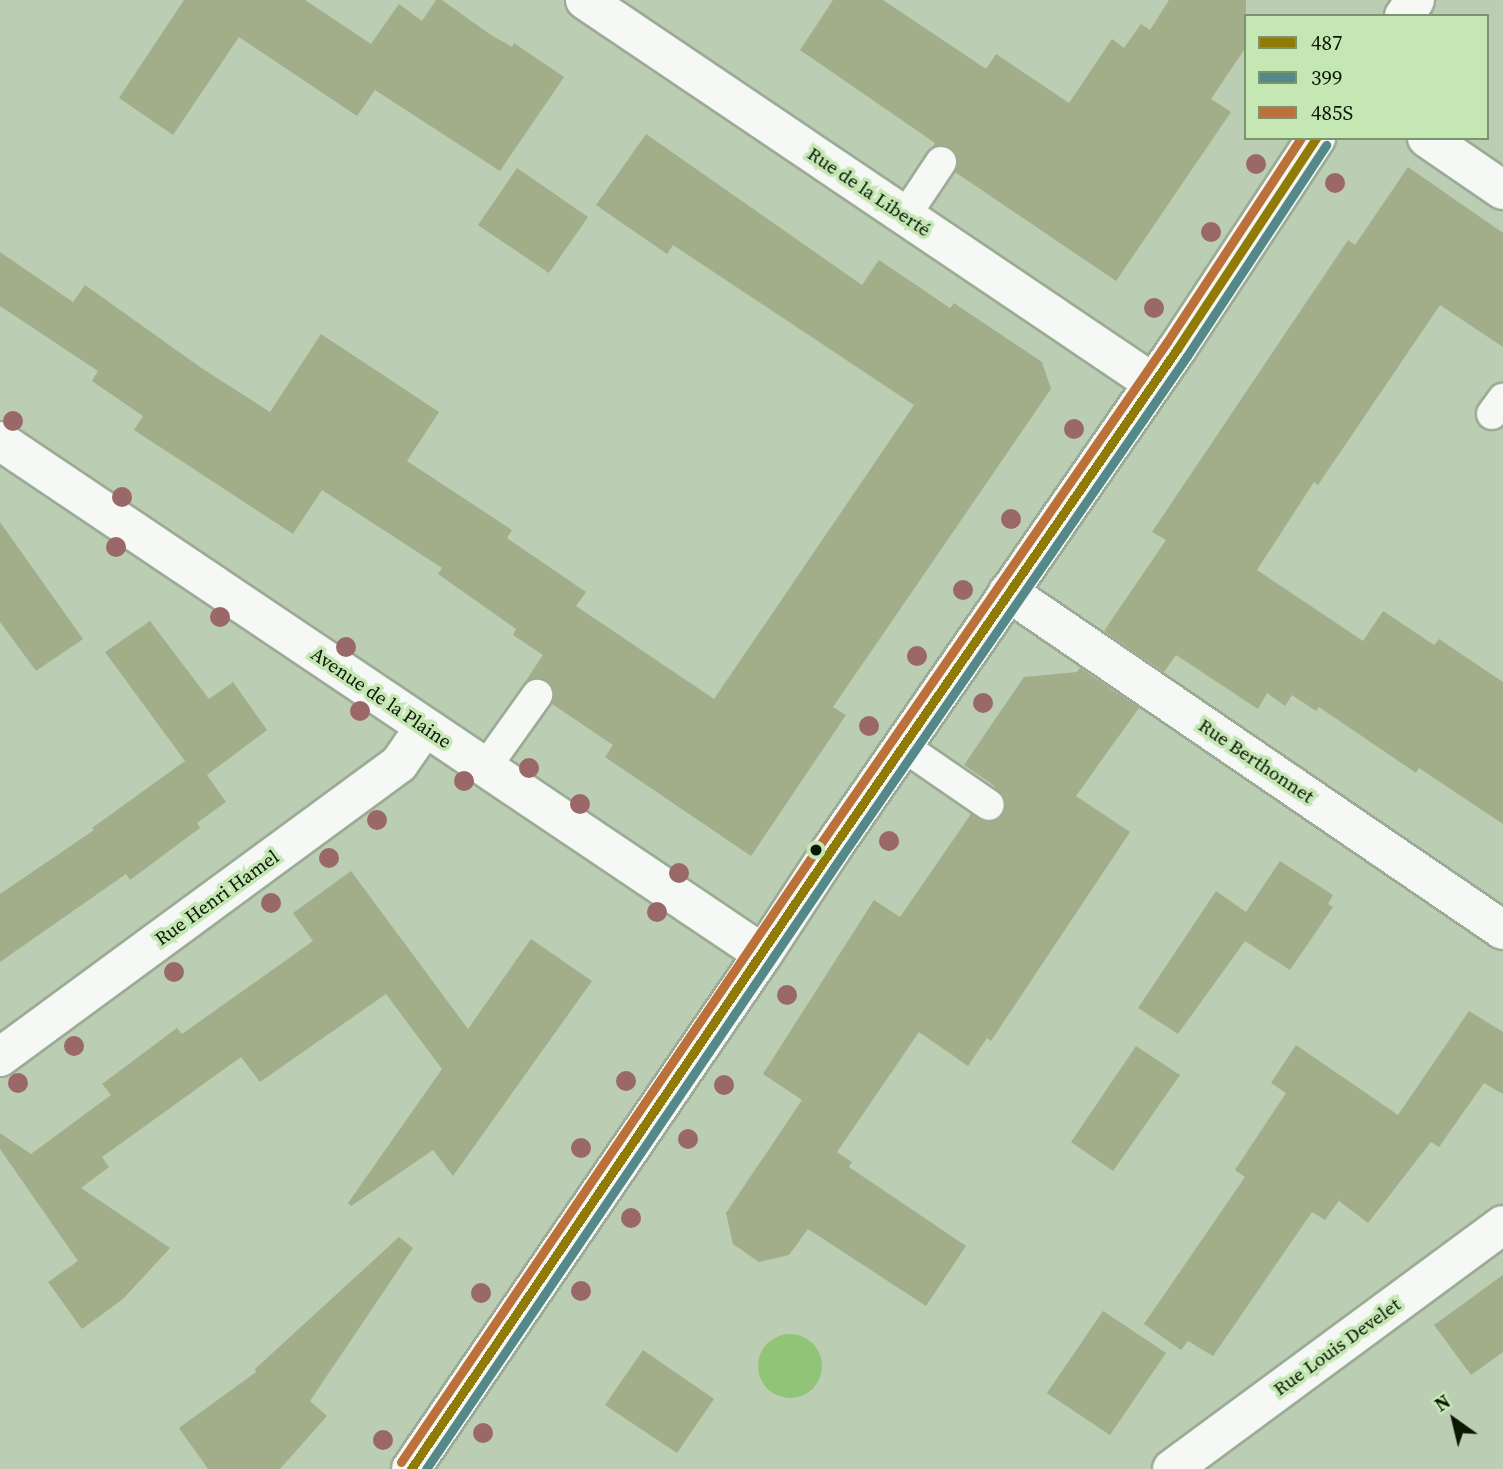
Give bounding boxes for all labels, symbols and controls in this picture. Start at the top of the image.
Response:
legend [1244,14,1489,140]
text: 487 [1311,28,1343,57]
text: 399 [1311,63,1343,92]
text: 485S [1311,98,1353,127]
street label: Rue de la Liberté [803,142,935,242]
street label: Avenue de la Plaine [306,643,456,753]
street label: Rue Berthonnet [1194,714,1318,808]
unlabelled marker [809,843,823,857]
street label: Rue Henri Hamel [151,845,283,951]
street label: Rue Louis Develet [1269,1293,1405,1401]
north arrow [1419,1385,1489,1455]
text: N [1429,1388,1455,1417]

